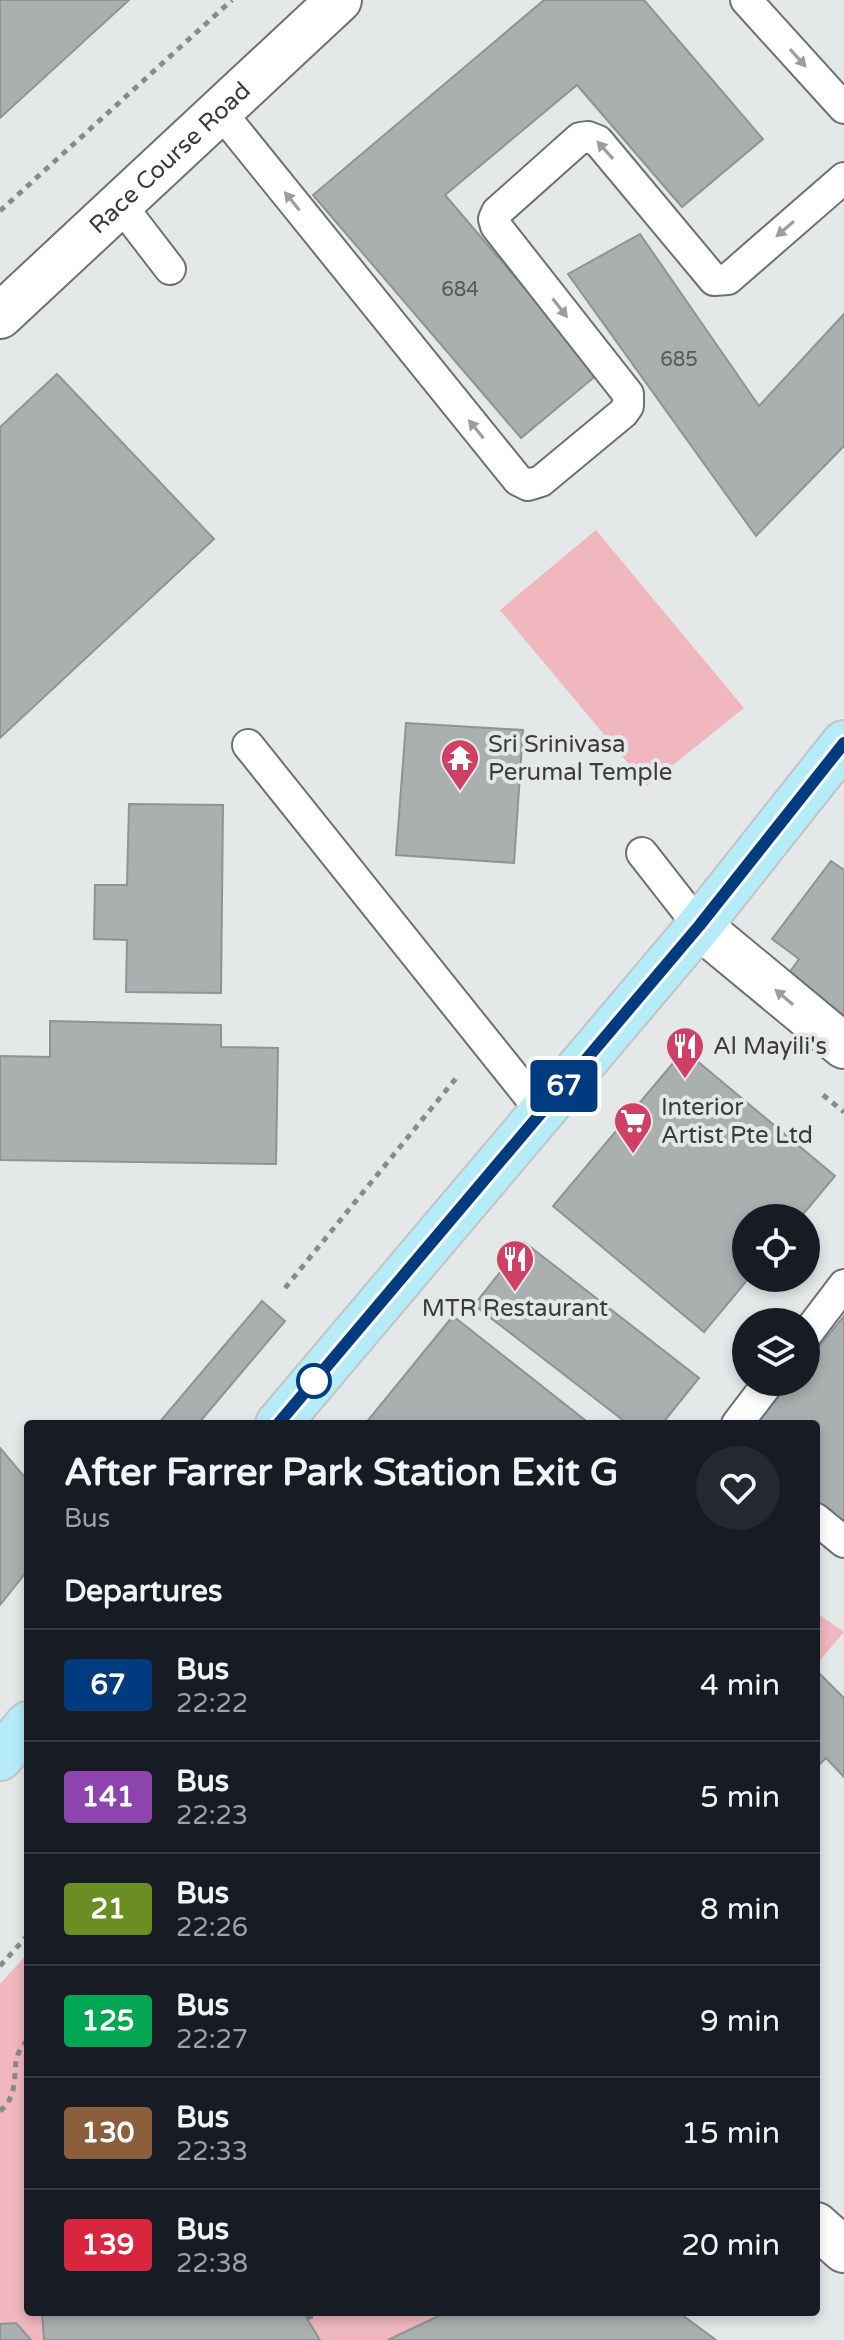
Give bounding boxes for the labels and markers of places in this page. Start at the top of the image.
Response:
place label: Sri Srinivasa Perumal Temple [488,730,672,787]
temple icon: Sri Srinivasa Perumal Temple [439,737,481,792]
restaurant icon: Al Mayili's [664,1025,706,1080]
place label: Al Mayili's [713,1032,827,1061]
place label: Interior Artist Pte Ltd [661,1093,813,1150]
supermarket icon: Interior Artist Pte Ltd [612,1100,654,1155]
restaurant icon: MTR Restaurant [494,1238,536,1293]
place label: MTR Restaurant [422,1294,608,1323]
unlabelled marker [297,1364,331,1398]

